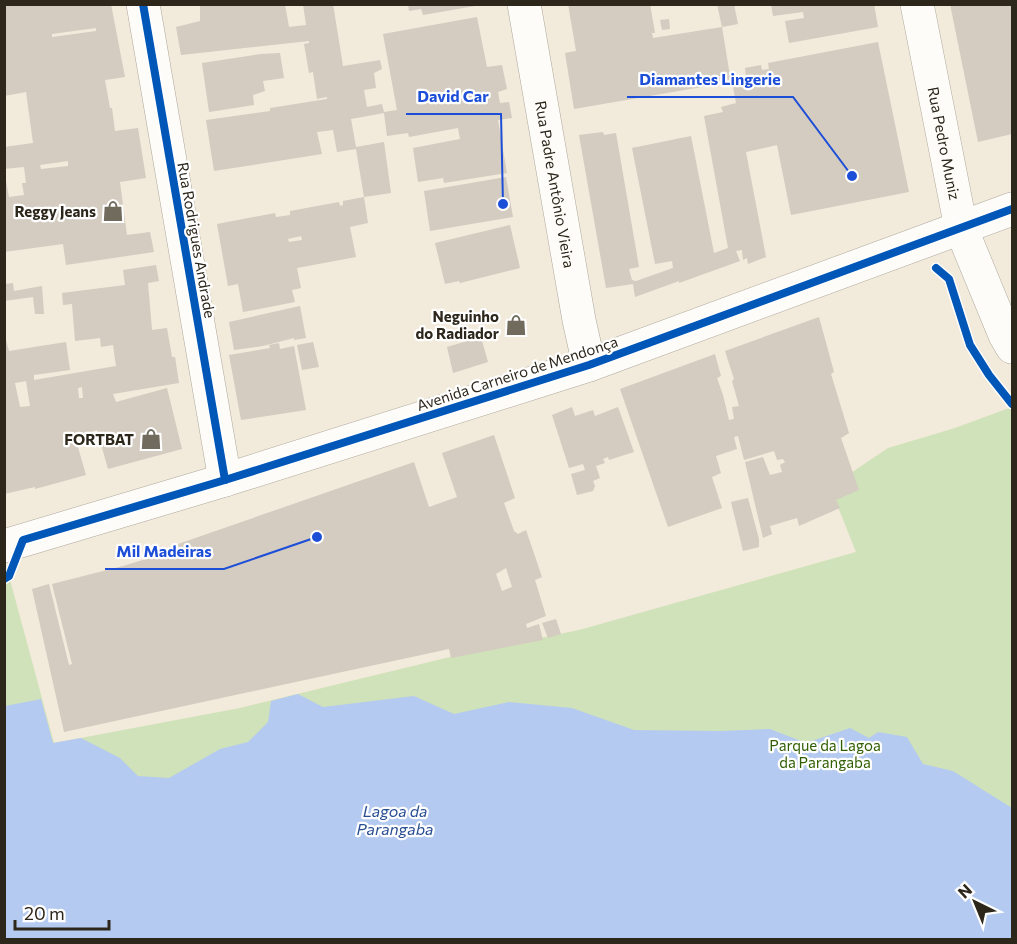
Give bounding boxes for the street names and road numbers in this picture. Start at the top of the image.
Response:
street label: Rua Pedro Muniz [924,85,964,202]
street label: Rua Padre Antônio Vieira [532,99,579,269]
street label: Rua Rodrigues Andrade [174,161,220,319]
street label: Avenida Carneiro de Mendonça [414,332,620,414]

